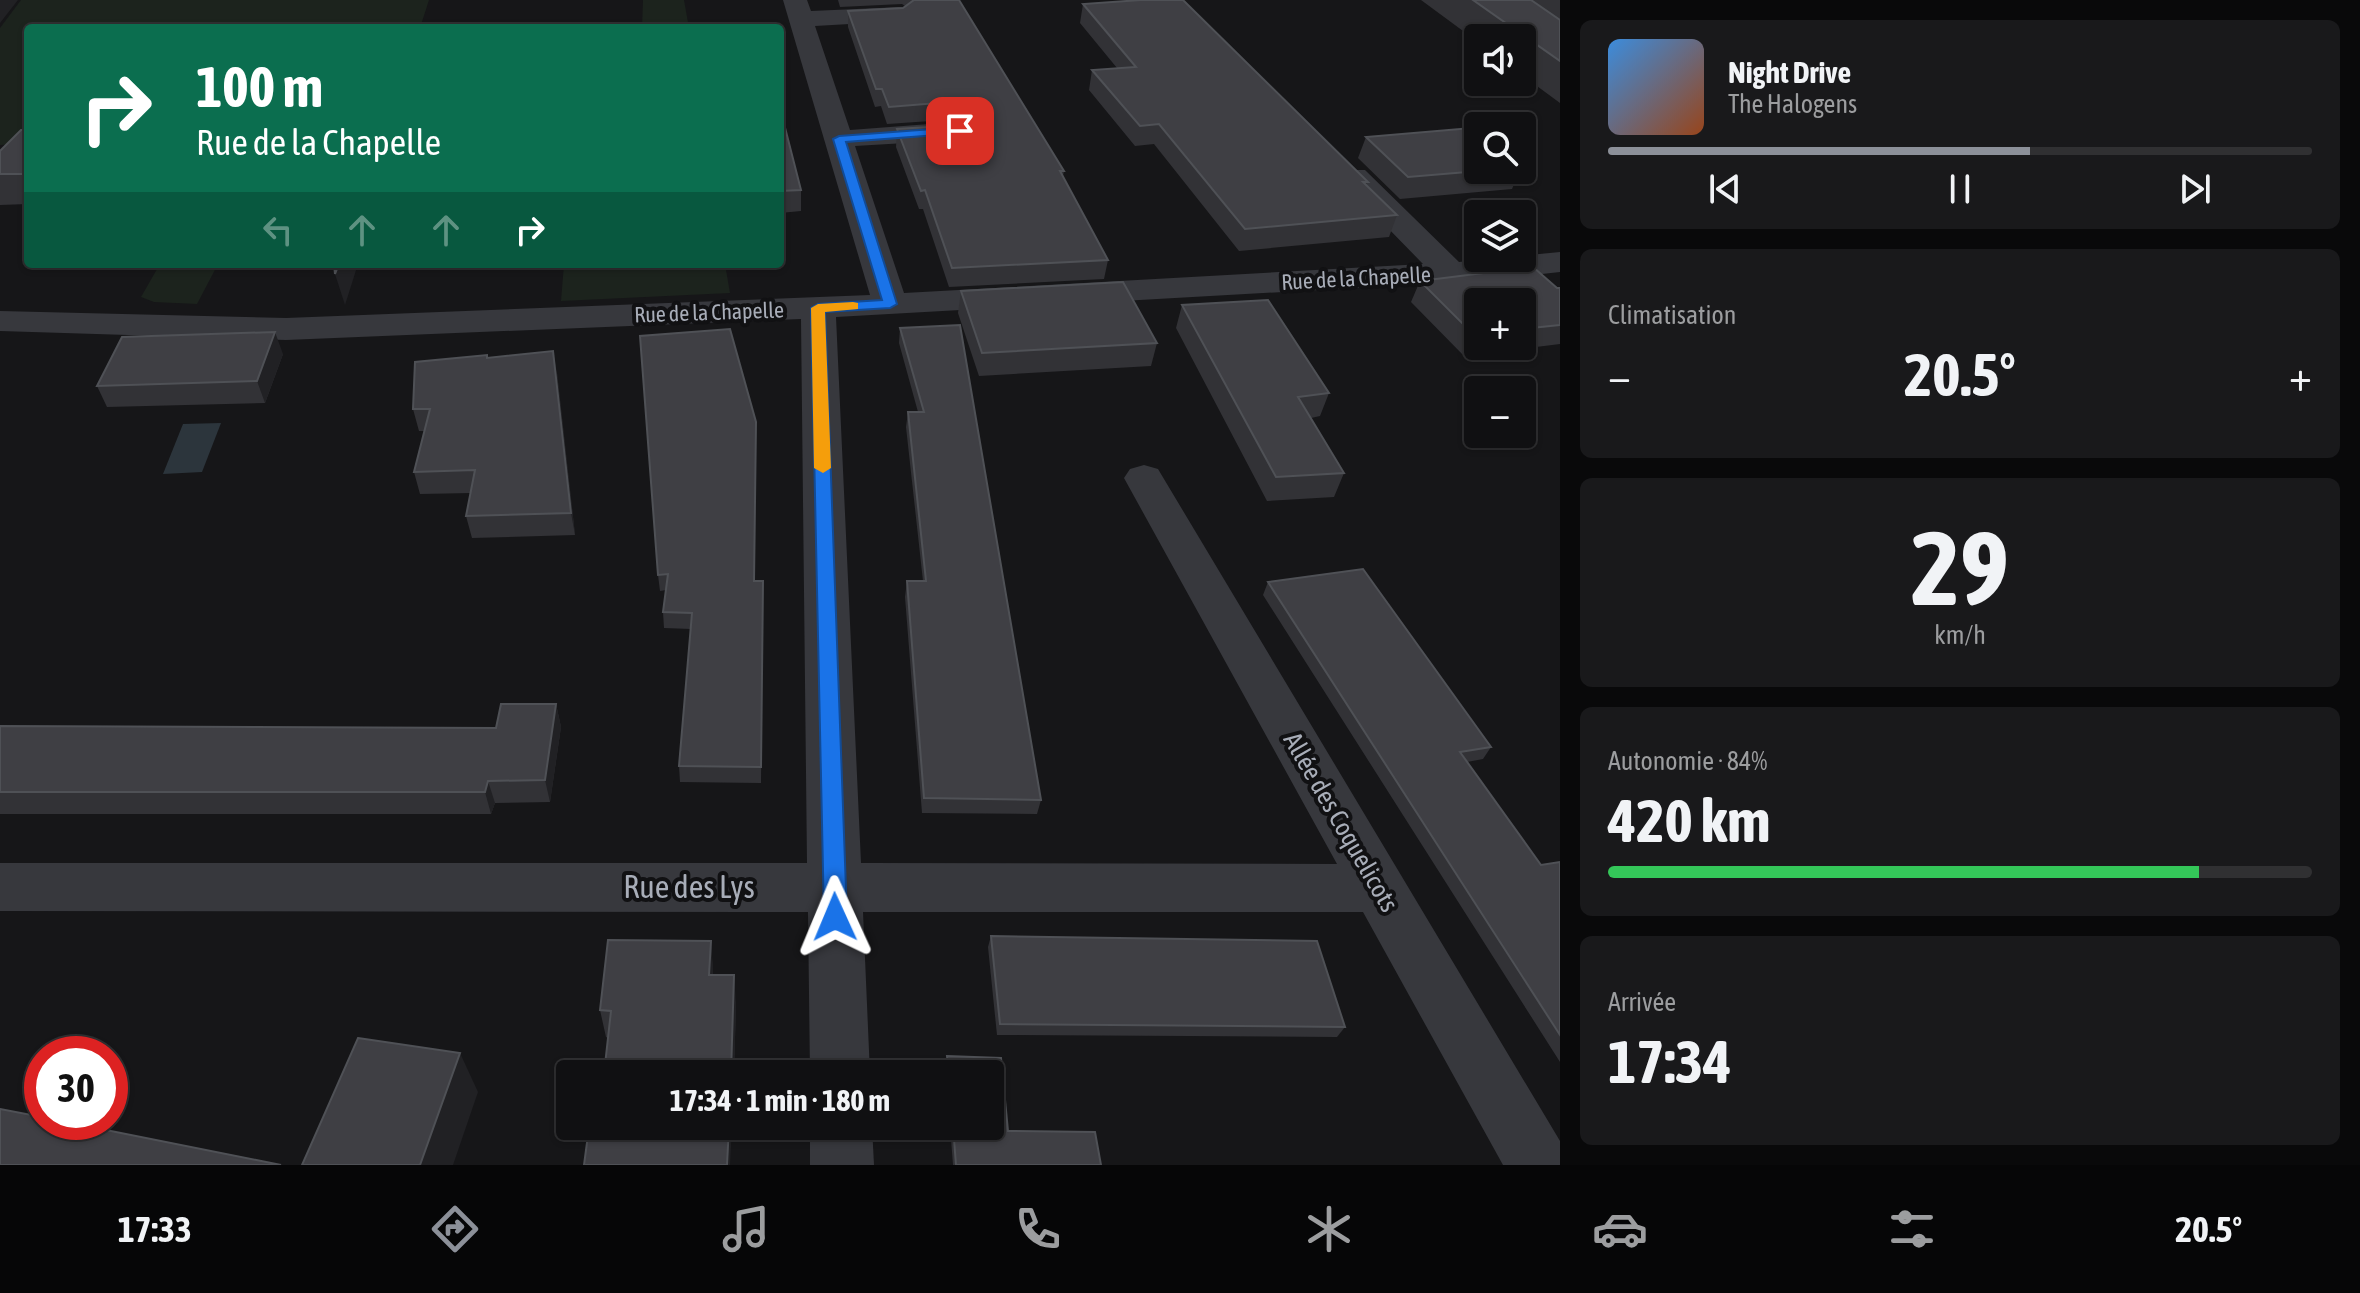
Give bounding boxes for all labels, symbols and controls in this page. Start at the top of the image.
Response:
map controls [1464,24,1536,448]
button: sound [1464,24,1536,96]
text: 100 m [196,55,323,119]
text: Night Drive [1728,55,1851,89]
icon: right [64,56,168,160]
text: The Halogens [1728,89,1857,119]
pin [926,97,994,165]
icon: arrive [938,109,982,153]
button: search [1464,112,1536,184]
text: Rue de la Chapelle [196,121,441,163]
icon: previous [1703,167,1747,211]
icon: pause [1938,167,1982,211]
icon: next [2173,167,2217,211]
button: layers [1464,200,1536,272]
icon: left [256,208,300,252]
icon: ahead [340,208,384,252]
icon: ahead [424,208,468,252]
icon: right [508,208,552,252]
street label: Rue de la Chapelle [1281,261,1431,295]
button: + [1464,288,1536,360]
street label: Rue de la Chapelle [634,296,784,328]
text: Climatisation [1608,300,1736,330]
text: 20.5° [1904,340,2016,409]
text: − [1608,350,1631,400]
text: + [2289,350,2312,400]
button: − [1464,376,1536,448]
text: 29 [1911,508,2009,627]
text: km/h [1934,620,1986,650]
street label: Allée des Coquelicots [1277,727,1405,917]
text: Autonomie · 84% [1608,746,1767,776]
text: 420 km [1608,786,1770,855]
street label: Rue des Lys [623,868,755,905]
position arrow [793,875,877,959]
text: Arrivée [1608,987,1676,1017]
text: 17:34 [1608,1027,1731,1096]
speed limit sign: 30 [24,1036,128,1140]
text: 17:34 · 1 min · 180 m [670,1083,890,1117]
icon: directions [427,1201,483,1257]
icon: music [718,1201,774,1257]
icon: phone [1010,1201,1066,1257]
icon: climate [1301,1201,1357,1257]
icon: car [1592,1201,1648,1257]
icon: filters [1884,1201,1940,1257]
text: 17:33 [118,1208,192,1250]
text: 20.5° [2175,1208,2242,1250]

